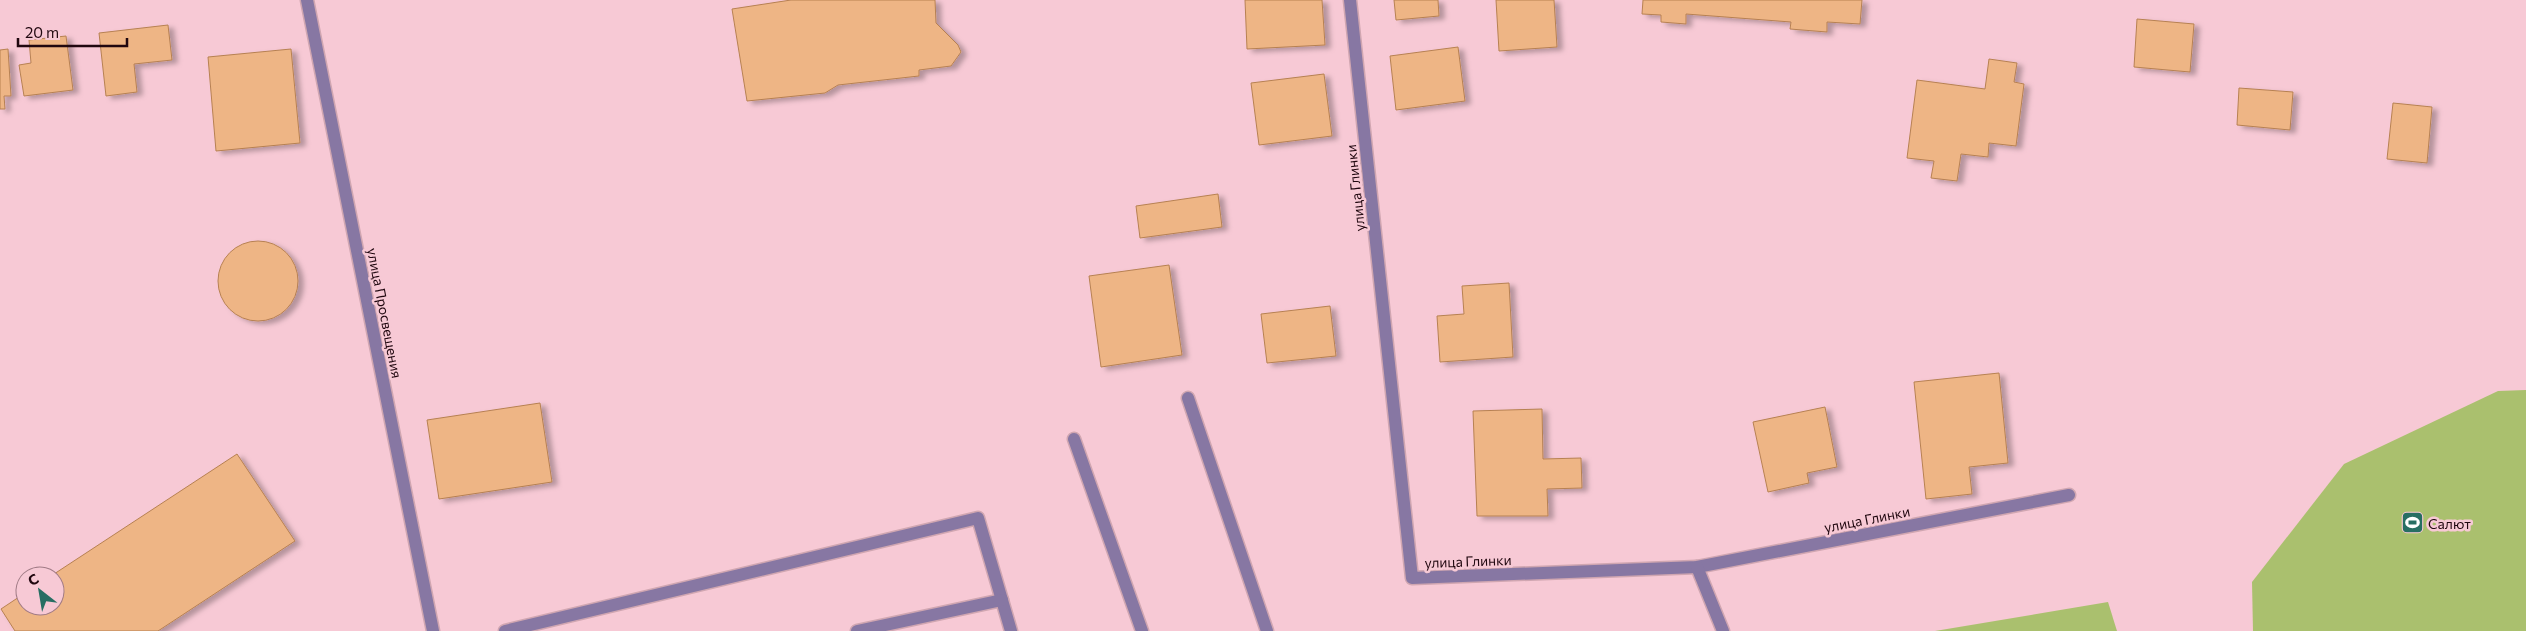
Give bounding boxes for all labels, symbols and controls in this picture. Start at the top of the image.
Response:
scale bar [18,15,126,47]
text: 20 m [25,23,59,41]
street label: улица Глинки [1342,144,1368,232]
street label: улица Просвещения [364,246,406,380]
street label: улица Глинки [1823,502,1911,536]
sports icon: Салют [2400,511,2424,535]
place label: Салют [2428,515,2471,532]
street label: улица Глинки [1424,551,1512,571]
north arrow [15,566,65,616]
text: С [25,570,42,589]

